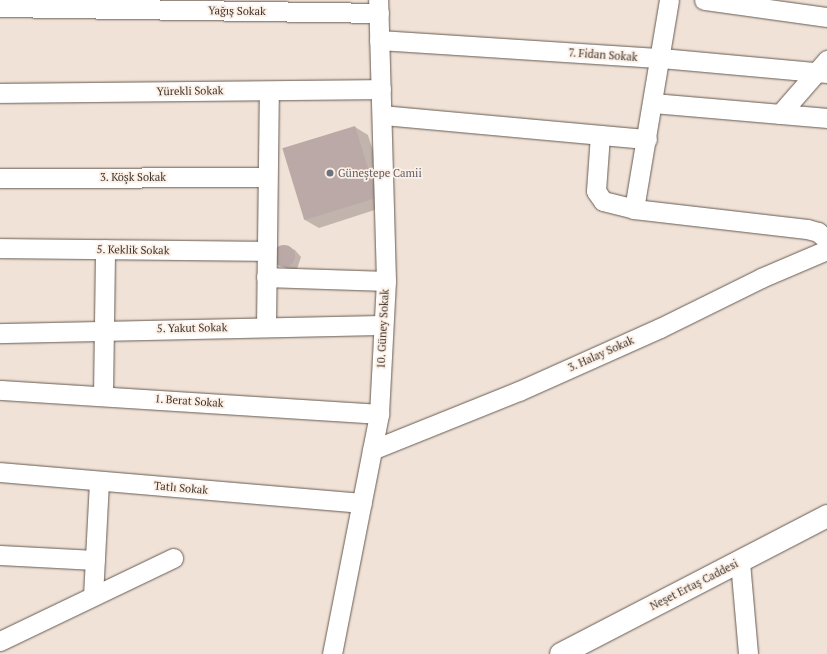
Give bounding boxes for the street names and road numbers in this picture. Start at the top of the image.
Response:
street label: Yağış Sokak [208,4,266,18]
street label: 7. Fidan Sokak [568,46,638,64]
street label: Yürekli Sokak [157,84,223,98]
street label: 3. Köşk Sokak [100,170,166,184]
street label: 5. Keklik Sokak [96,243,170,257]
street label: 10. Güney Sokak [374,289,392,369]
street label: 5. Yakut Sokak [156,321,228,335]
street label: 3. Halay Sokak [566,334,636,374]
street label: 1. Berat Sokak [154,392,224,410]
street label: Tatlı Sokak [153,479,209,497]
street label: Neşet Ertaş Caddesi [648,557,740,613]

